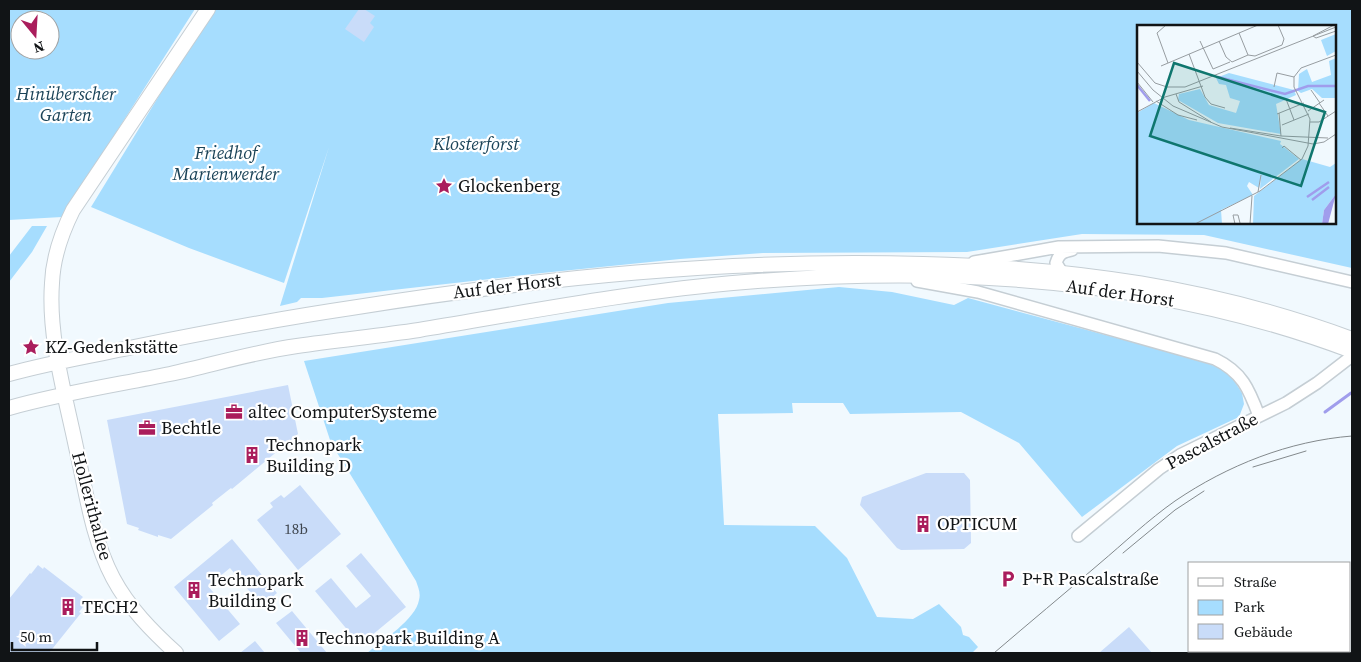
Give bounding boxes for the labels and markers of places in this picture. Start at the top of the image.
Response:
place label: Glockenberg [458,173,560,198]
place icon: Glockenberg [434,176,454,196]
place label: KZ-Gedenkstätte [45,334,178,359]
place icon: KZ-Gedenkstätte [21,337,41,357]
place label: altec ComputerSysteme [248,399,437,424]
office icon: altec ComputerSysteme [224,402,244,422]
place label: Bechtle [161,415,221,440]
office icon: Bechtle [137,418,157,438]
place label: Technopark Building D [266,432,362,478]
building icon: Technopark Building D [242,445,262,465]
place label: OPTICUM [937,511,1018,536]
building icon: OPTICUM [913,514,933,534]
place label: P+R Pascalstraße [1022,566,1159,591]
place label: Technopark Building C [208,567,304,613]
parking icon: P+R Pascalstraße [998,569,1018,589]
building icon: Technopark Building C [184,580,204,600]
place label: TECH2 [82,594,138,619]
building icon: TECH2 [58,597,78,617]
place label: Technopark Building A [316,625,500,650]
building icon: Technopark Building A [292,628,312,648]

